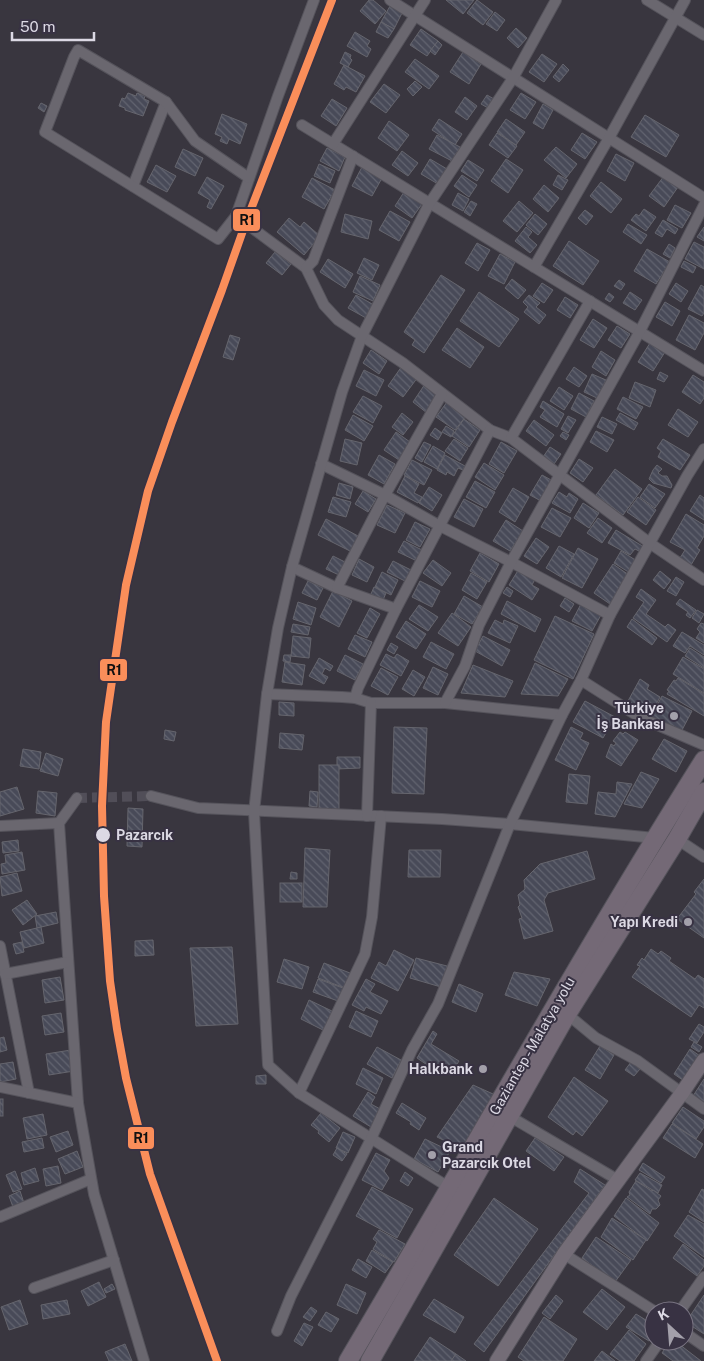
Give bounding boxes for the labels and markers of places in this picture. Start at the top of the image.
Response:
place label: Türkiye İş Bankası [597,700,664,732]
marker: Türkiye İş Bankası [668,710,680,722]
marker: Pazarcık [94,826,112,844]
place label: Pazarcık [116,827,173,843]
place label: Yapı Kredi [610,914,678,930]
marker: Yapı Kredi [682,916,694,928]
place label: Halkbank [409,1061,473,1077]
marker: Halkbank [477,1063,489,1075]
place label: Grand Pazarcık Otel [442,1139,531,1171]
marker: Grand Pazarcık Otel [426,1149,438,1161]

